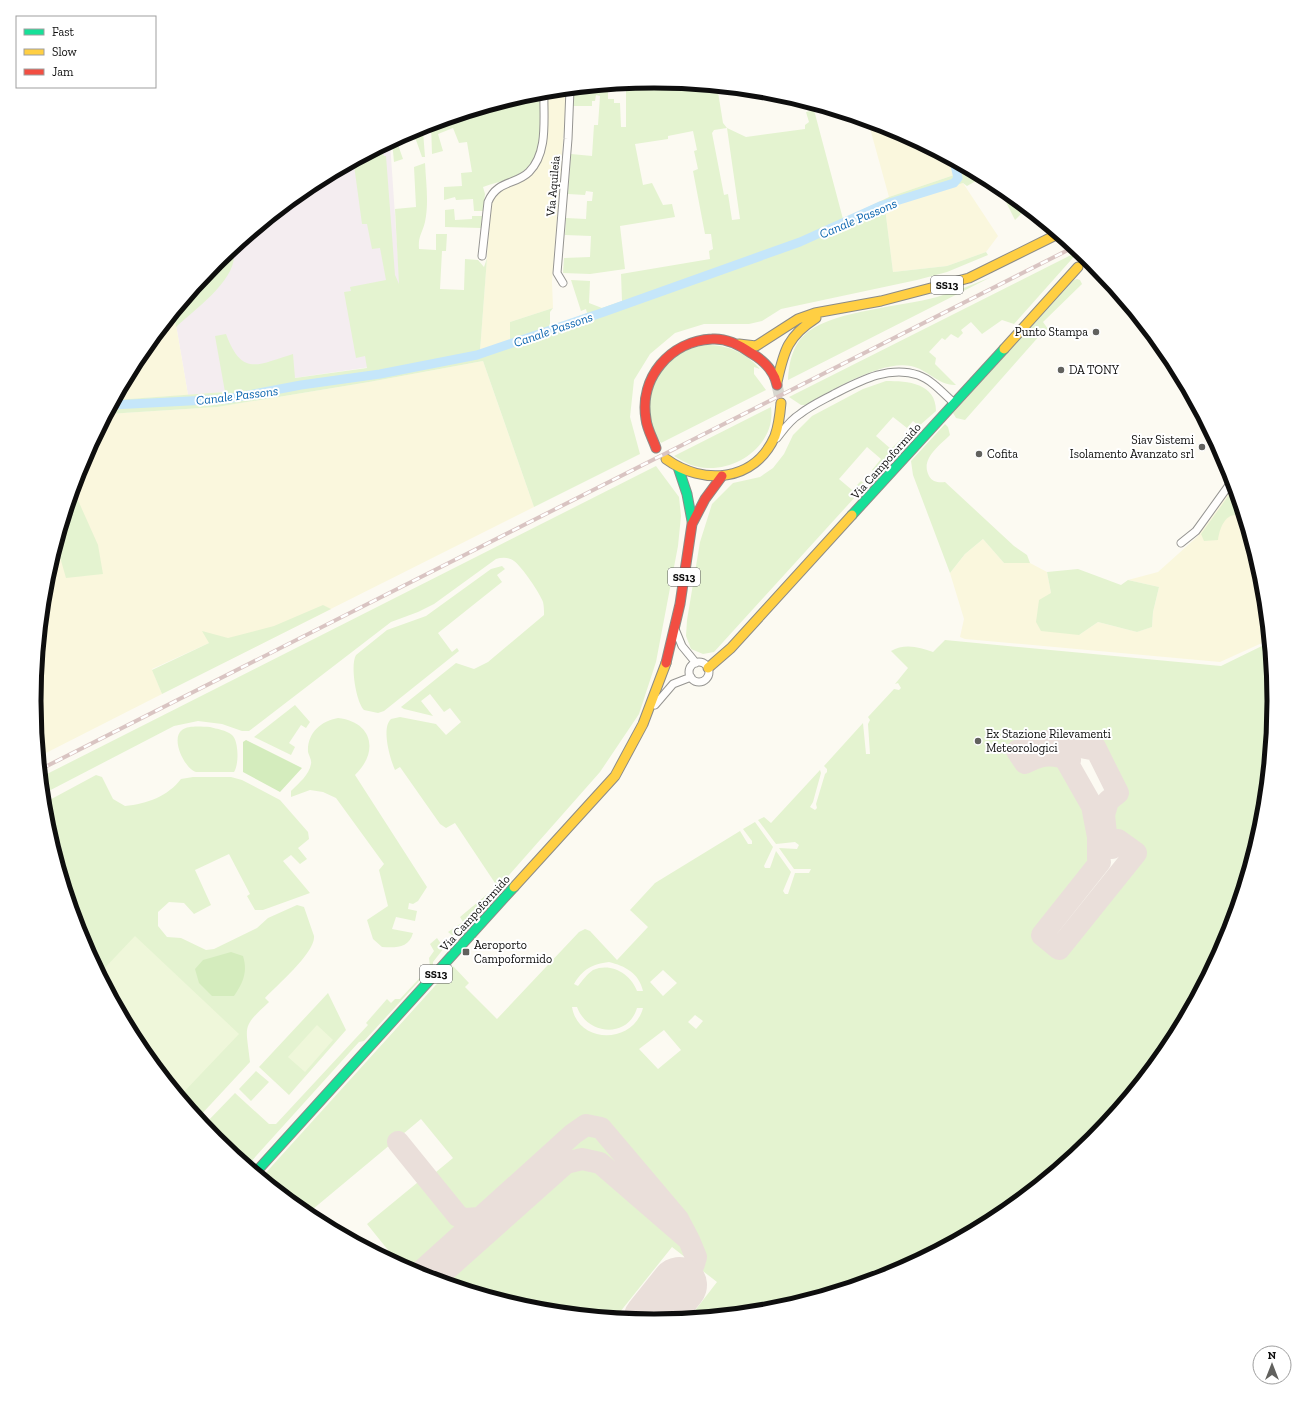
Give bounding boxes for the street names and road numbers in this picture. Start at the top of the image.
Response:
street label: Via Aquileia [543,155,563,218]
road number: SS13 [931,276,963,294]
street label: Via Campoformido [848,420,924,503]
road number: SS13 [668,568,700,586]
street label: Via Campoformido [437,872,513,955]
road number: SS13 [420,965,452,983]

